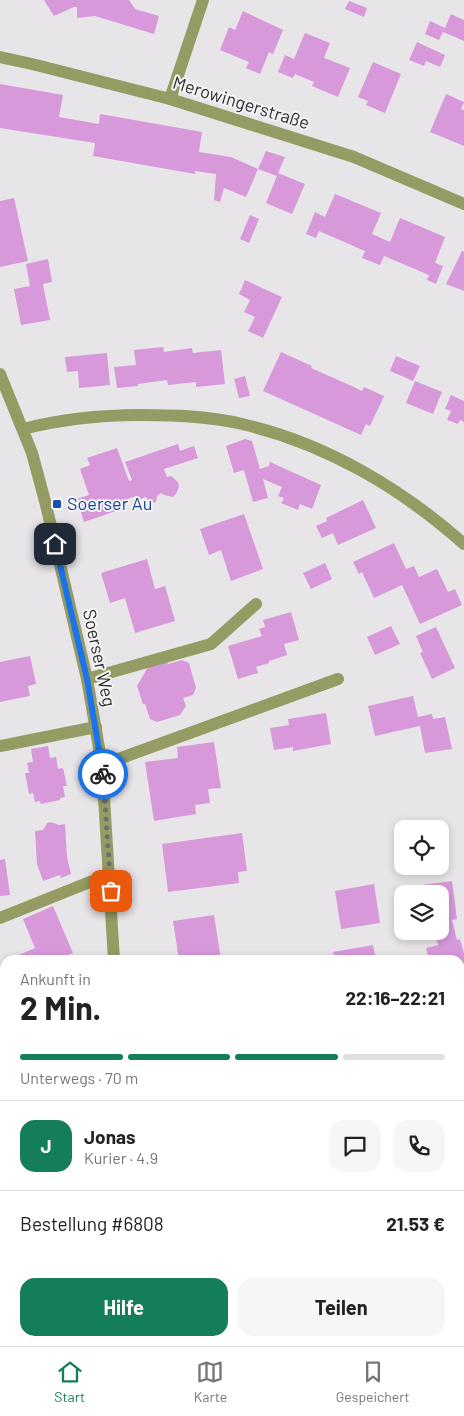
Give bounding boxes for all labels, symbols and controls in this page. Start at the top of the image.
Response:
street label: Merowingerstraße [170,71,312,133]
place label: Soerser Au [67,492,152,514]
marker: Soerser Au [51,498,63,510]
pin [34,523,76,565]
icon: home [41,530,69,558]
street label: Soerser Weg [79,607,121,708]
courier [78,749,128,799]
icon: bike [89,760,117,788]
map controls [394,820,449,940]
button: locate [394,820,449,875]
pin [90,870,132,912]
icon: bag [97,877,125,905]
button: layers [394,885,449,940]
text: Ankunft in [20,969,91,988]
text: 22:16–22:21 [345,986,445,1009]
text: 2 Min. [20,988,101,1026]
text: Unterwegs · 70 m [20,1068,138,1087]
button: chat [329,1120,381,1172]
button: phone [393,1120,445,1172]
text: Jonas [84,1125,136,1148]
text: J [40,1134,52,1157]
text: Kurier · 4.9 [84,1148,158,1167]
text: Bestellung #6808 [20,1212,164,1235]
text: 21.53 € [386,1212,445,1235]
button: Hilfe [20,1278,228,1336]
button: Teilen [238,1278,445,1336]
tab: Start [54,1358,85,1405]
tab: Karte [194,1358,227,1405]
tab: Gespeichert [336,1358,410,1405]

